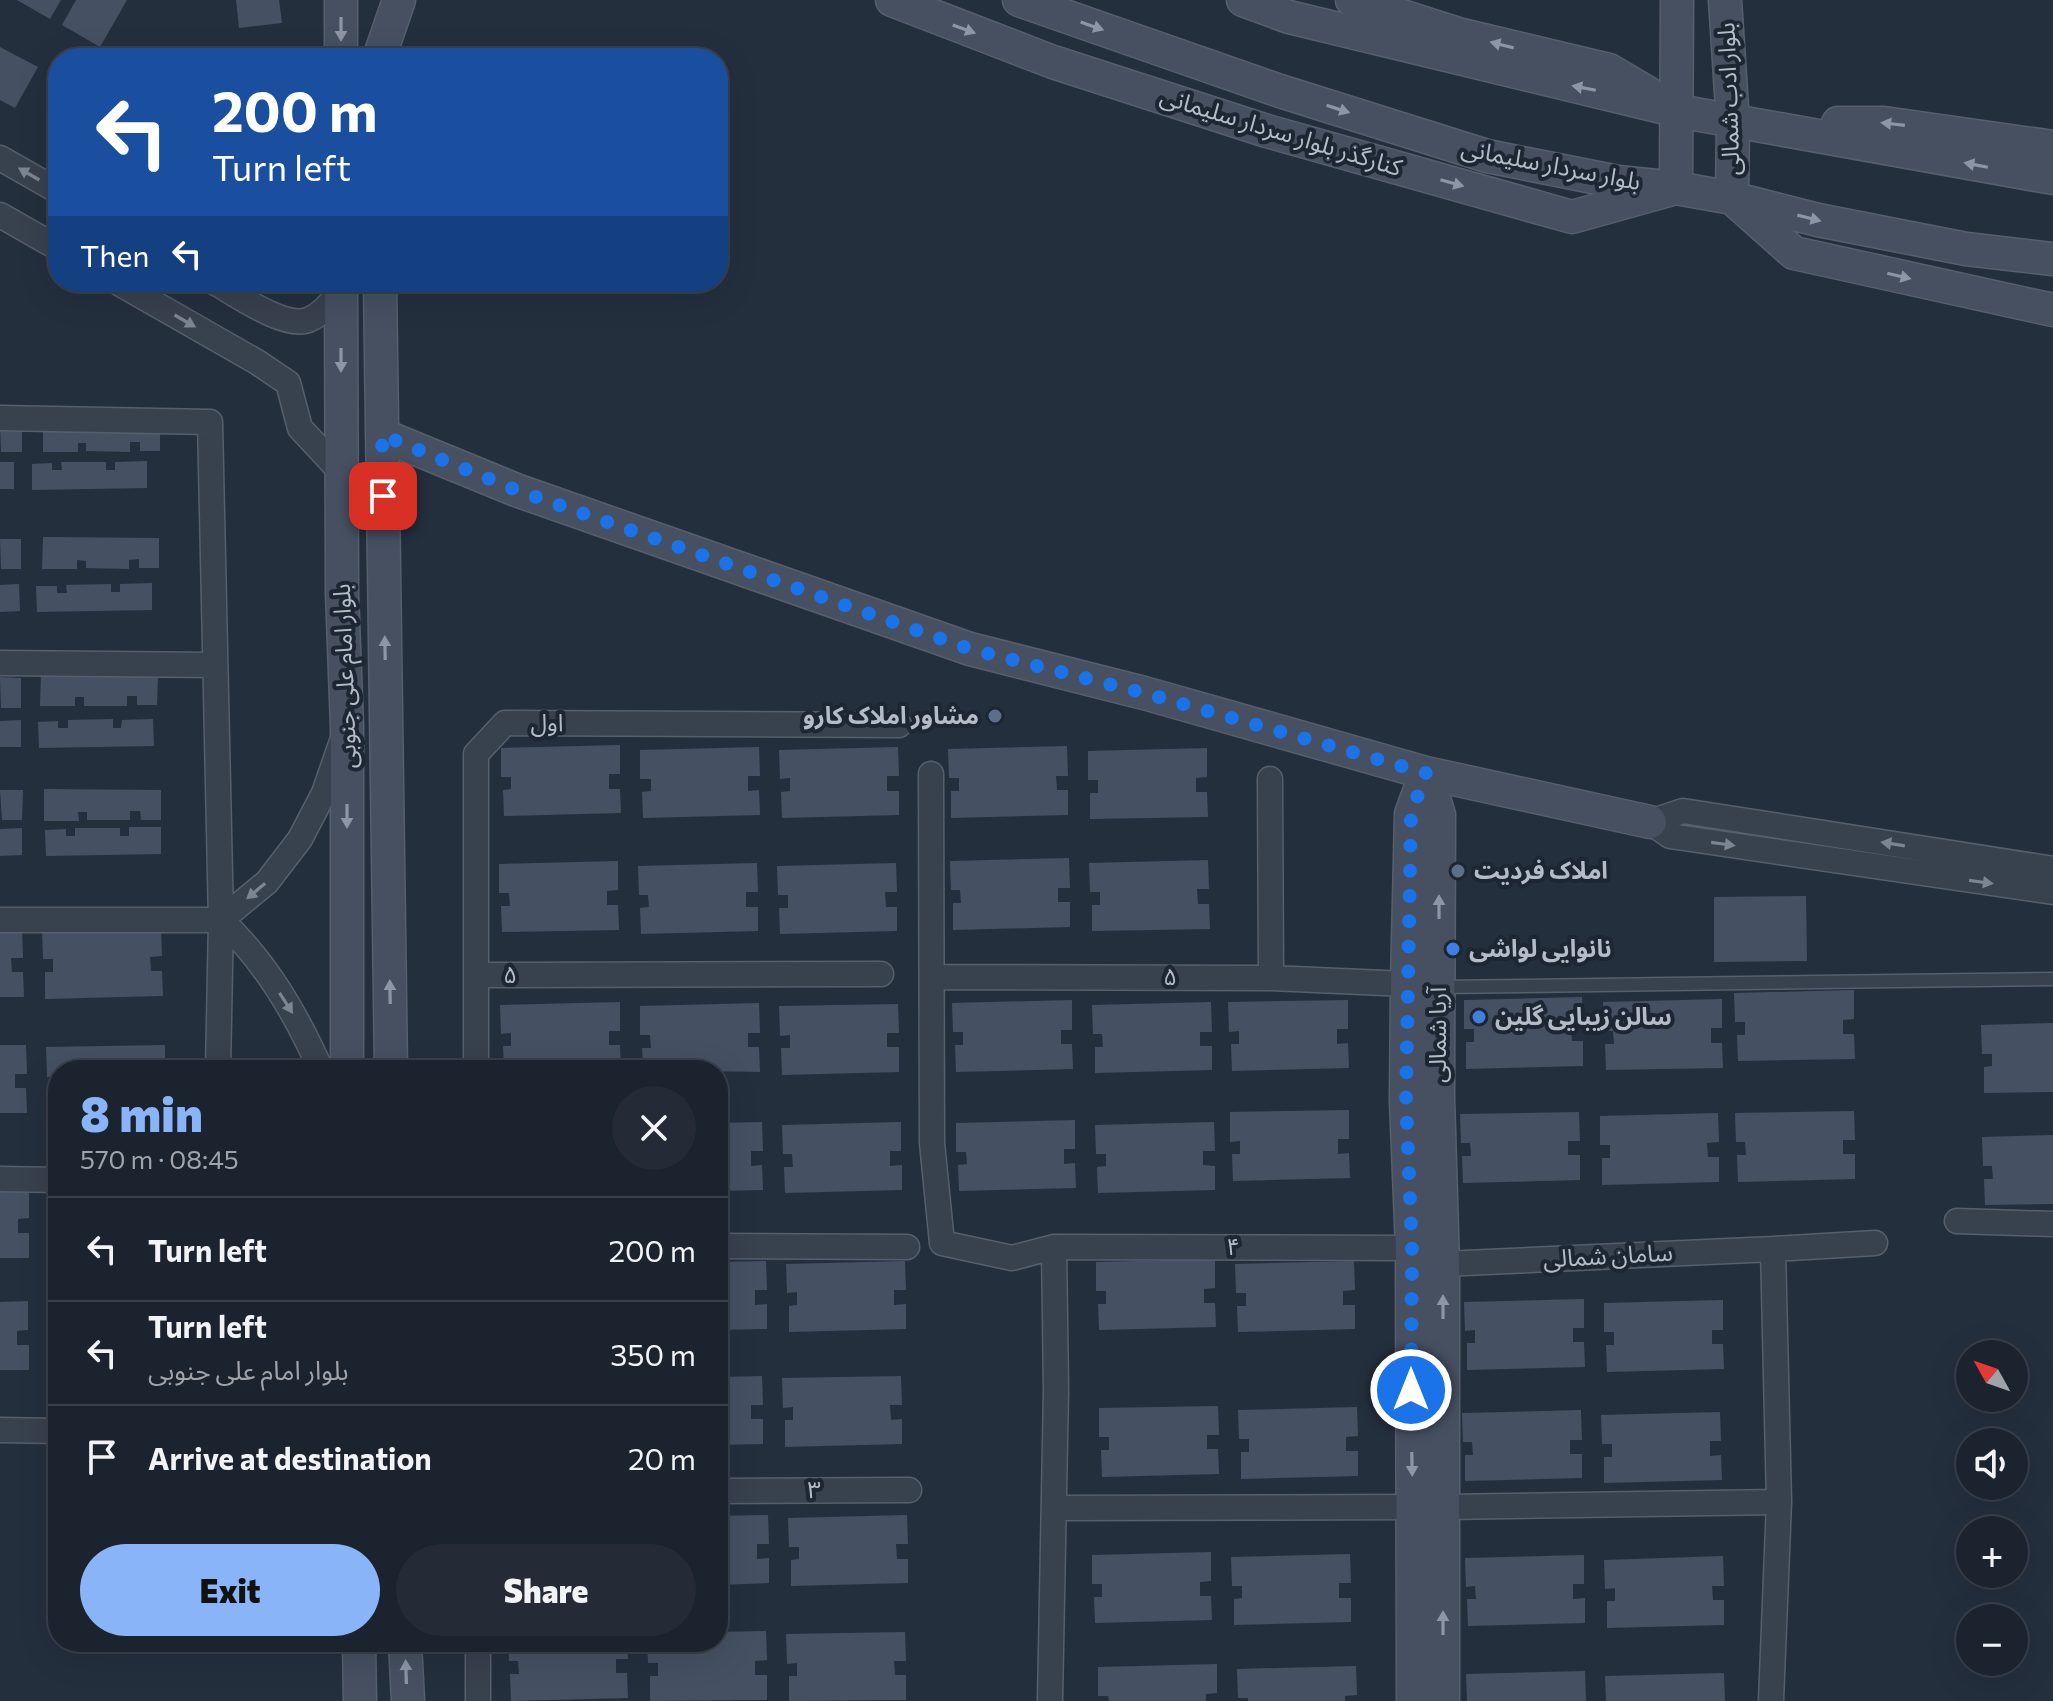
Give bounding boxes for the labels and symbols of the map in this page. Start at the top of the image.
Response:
one-way arrow [335,17,347,42]
one-way arrow [1080,20,1104,32]
street label: بلوار ادب شمالی [1710,22,1746,176]
one-way arrow [952,23,976,36]
one-way arrow [1490,38,1515,50]
street label: کنارگذر بلوار سردار سلیمانی [1157,80,1407,182]
one-way arrow [1571,81,1596,94]
one-way arrow [1327,104,1351,116]
one-way arrow [1880,118,1905,131]
street label: بلوار سردار سلیمانی [1459,132,1643,196]
one-way arrow [1963,158,1988,170]
one-way arrow [18,167,40,181]
one-way arrow [1441,177,1465,190]
one-way arrow [1796,212,1821,224]
one-way arrow [1887,270,1912,283]
one-way arrow [174,314,196,328]
one-way arrow [335,348,347,373]
pin [349,462,417,530]
street label: بلوار امام علی جنوبی [326,583,366,769]
one-way arrow [379,635,391,660]
place label: مشاور املاک کارو [803,700,979,730]
street label: اول [530,707,564,737]
marker: مشاور املاک کارو [986,707,1004,725]
one-way arrow [341,804,353,829]
one-way arrow [1711,838,1736,850]
one-way arrow [1880,838,1905,850]
place label: املاک فردیت [1474,855,1608,885]
marker: املاک فردیت [1449,862,1467,880]
one-way arrow [1968,876,1993,889]
one-way arrow [246,882,266,899]
one-way arrow [1433,894,1445,919]
place label: نانوایی لواشی [1469,933,1612,963]
marker: نانوایی لواشی [1444,940,1462,958]
street label: ۵ [503,959,517,988]
street label: ۵ [1163,961,1177,990]
one-way arrow [384,979,396,1004]
street label: آریا شمالی [1422,986,1452,1083]
one-way arrow [279,992,293,1014]
place label: سالن زیبایی گلین [1495,1001,1672,1031]
marker: سالن زیبایی گلین [1470,1008,1488,1026]
street label: ۴ [1226,1231,1240,1260]
street label: سامان شمالی [1542,1237,1674,1273]
one-way arrow [1437,1294,1449,1319]
north arrow [1956,1340,2028,1412]
position arrow [1369,1348,1453,1432]
one-way arrow [1406,1452,1418,1477]
street label: ۳ [807,1474,821,1503]
one-way arrow [1437,1610,1449,1635]
one-way arrow [400,1658,413,1684]

